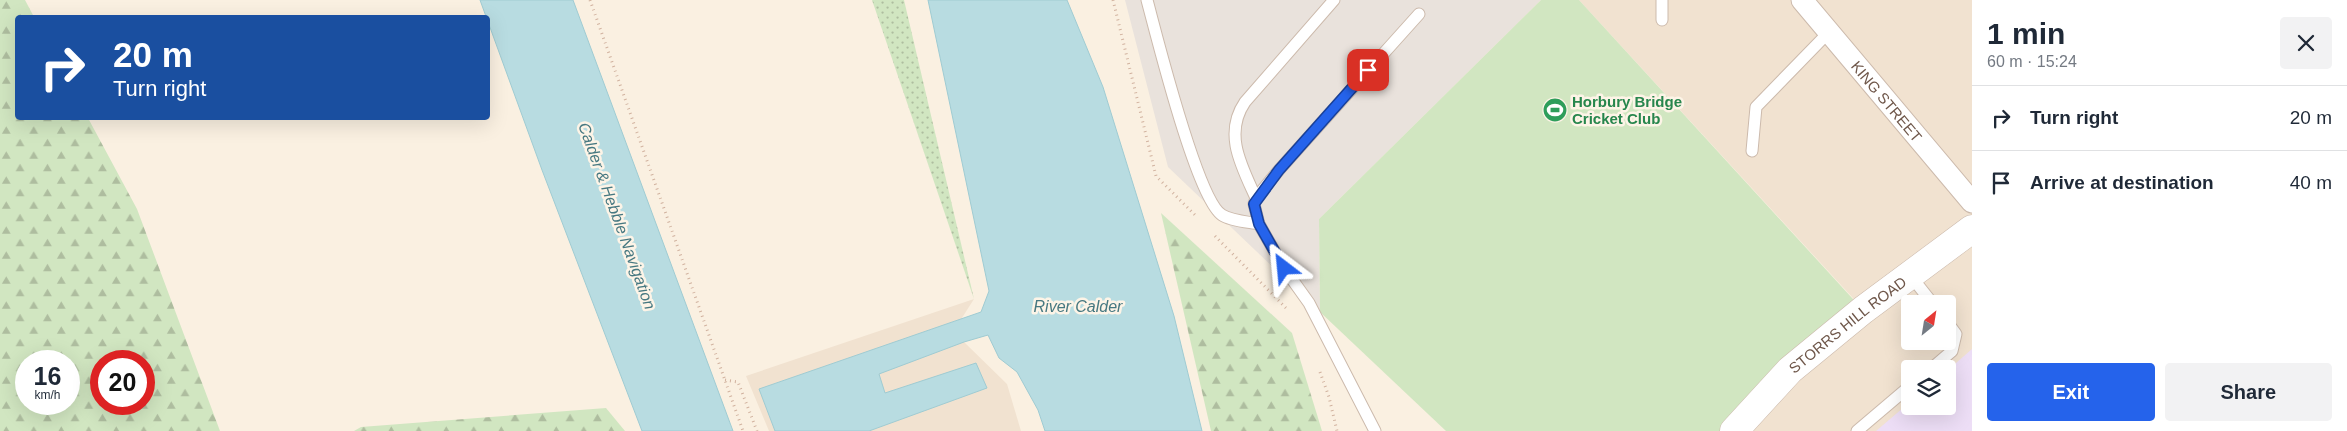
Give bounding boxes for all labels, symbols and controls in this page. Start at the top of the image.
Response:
text: 1 min [1987,17,2065,50]
button: close [2280,17,2332,69]
icon: right [30,35,95,100]
text: 20 m [113,35,193,74]
pin [1347,49,1389,91]
text: 60 m · 15:24 [1987,53,2077,70]
icon: arrive [1354,56,1382,84]
street label: KING STREET [1848,57,1926,145]
text: Turn right [113,76,206,101]
place label: Horbury Bridge Cricket Club [1572,93,1682,127]
sports icon: Horbury Bridge Cricket Club [1542,97,1568,123]
icon: right [1987,104,2015,132]
text: Turn right [2030,107,2118,128]
text: 20 m [2290,107,2332,128]
water label: Calder & Hebble Navigation [575,120,659,312]
icon: arrive [1987,169,2015,197]
text: Arrive at destination [2030,172,2214,193]
text: 40 m [2290,172,2332,193]
position arrow [1257,241,1309,293]
street label: STORRS HILL ROAD [1785,272,1909,376]
north arrow [1901,295,1956,350]
map controls [1901,295,1956,415]
water label: River Calder [1034,298,1123,315]
speed limit sign: 20 [90,350,155,415]
button: layers [1901,360,1956,415]
text: 16 [34,362,61,390]
button: Exit [1987,363,2155,421]
button: Share [2165,363,2332,421]
text: km/h [34,388,61,402]

